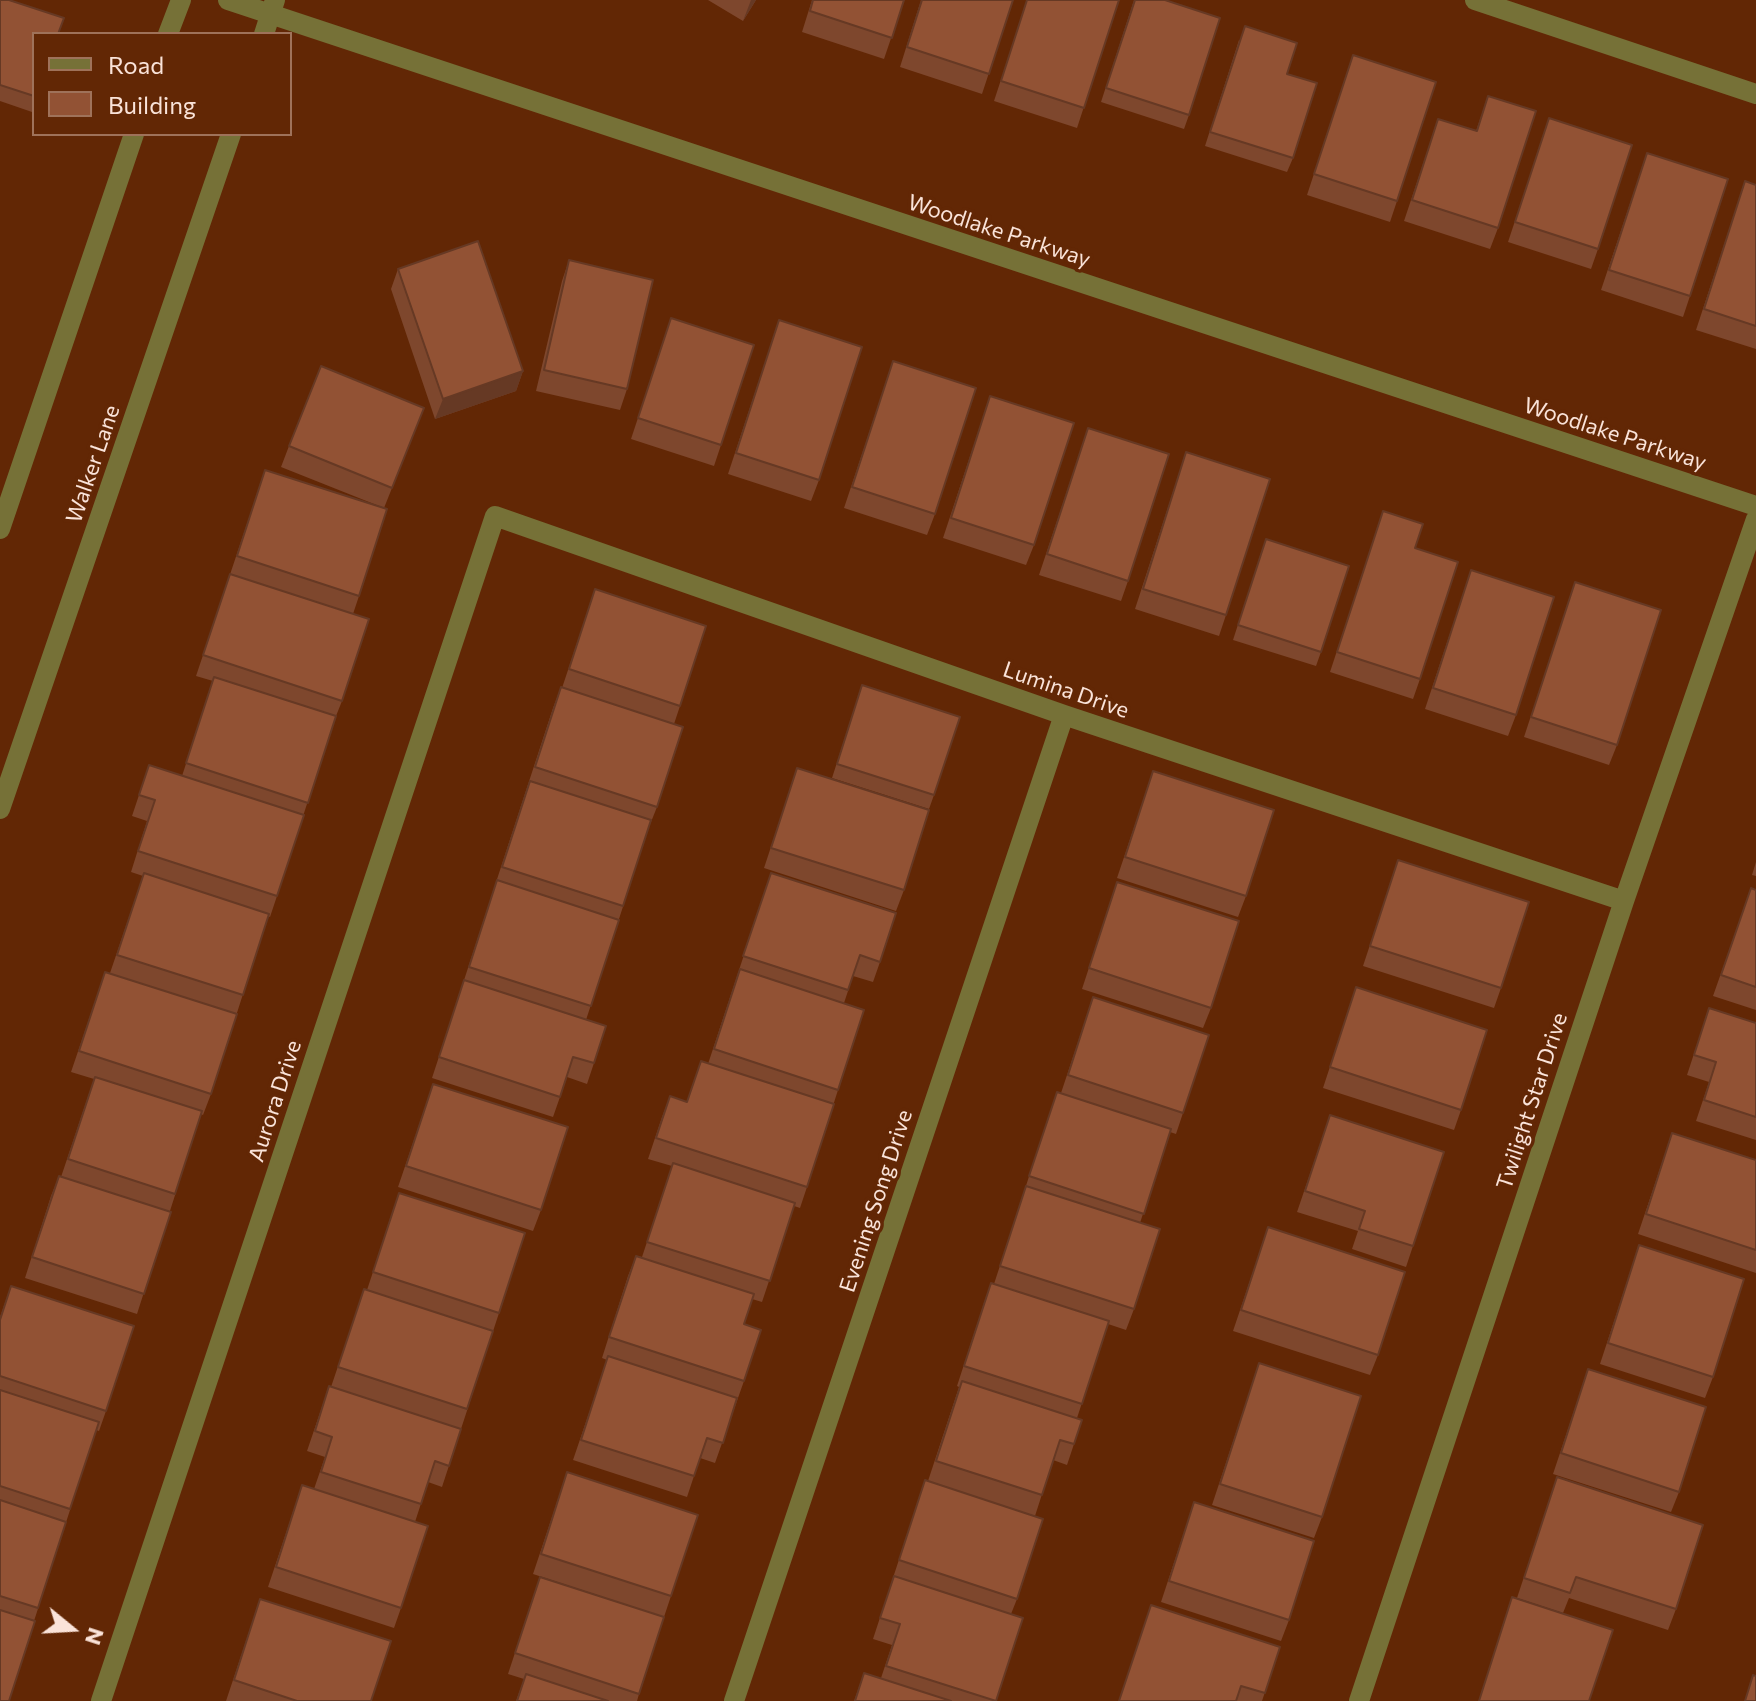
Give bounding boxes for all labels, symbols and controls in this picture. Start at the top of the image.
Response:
legend [32,32,292,136]
text: Road [108,50,164,79]
text: Building [108,90,196,119]
street label: Woodlake Parkway [904,189,1094,273]
street label: Woodlake Parkway [1520,392,1710,476]
street label: Walker Lane [61,402,125,526]
street label: Lumina Drive [1000,656,1132,724]
street label: Twilight Star Drive [1491,1009,1573,1193]
street label: Aurora Drive [243,1037,307,1165]
street label: Evening Song Drive [834,1106,918,1296]
north arrow [32,1589,112,1669]
text: N [80,1625,111,1649]

